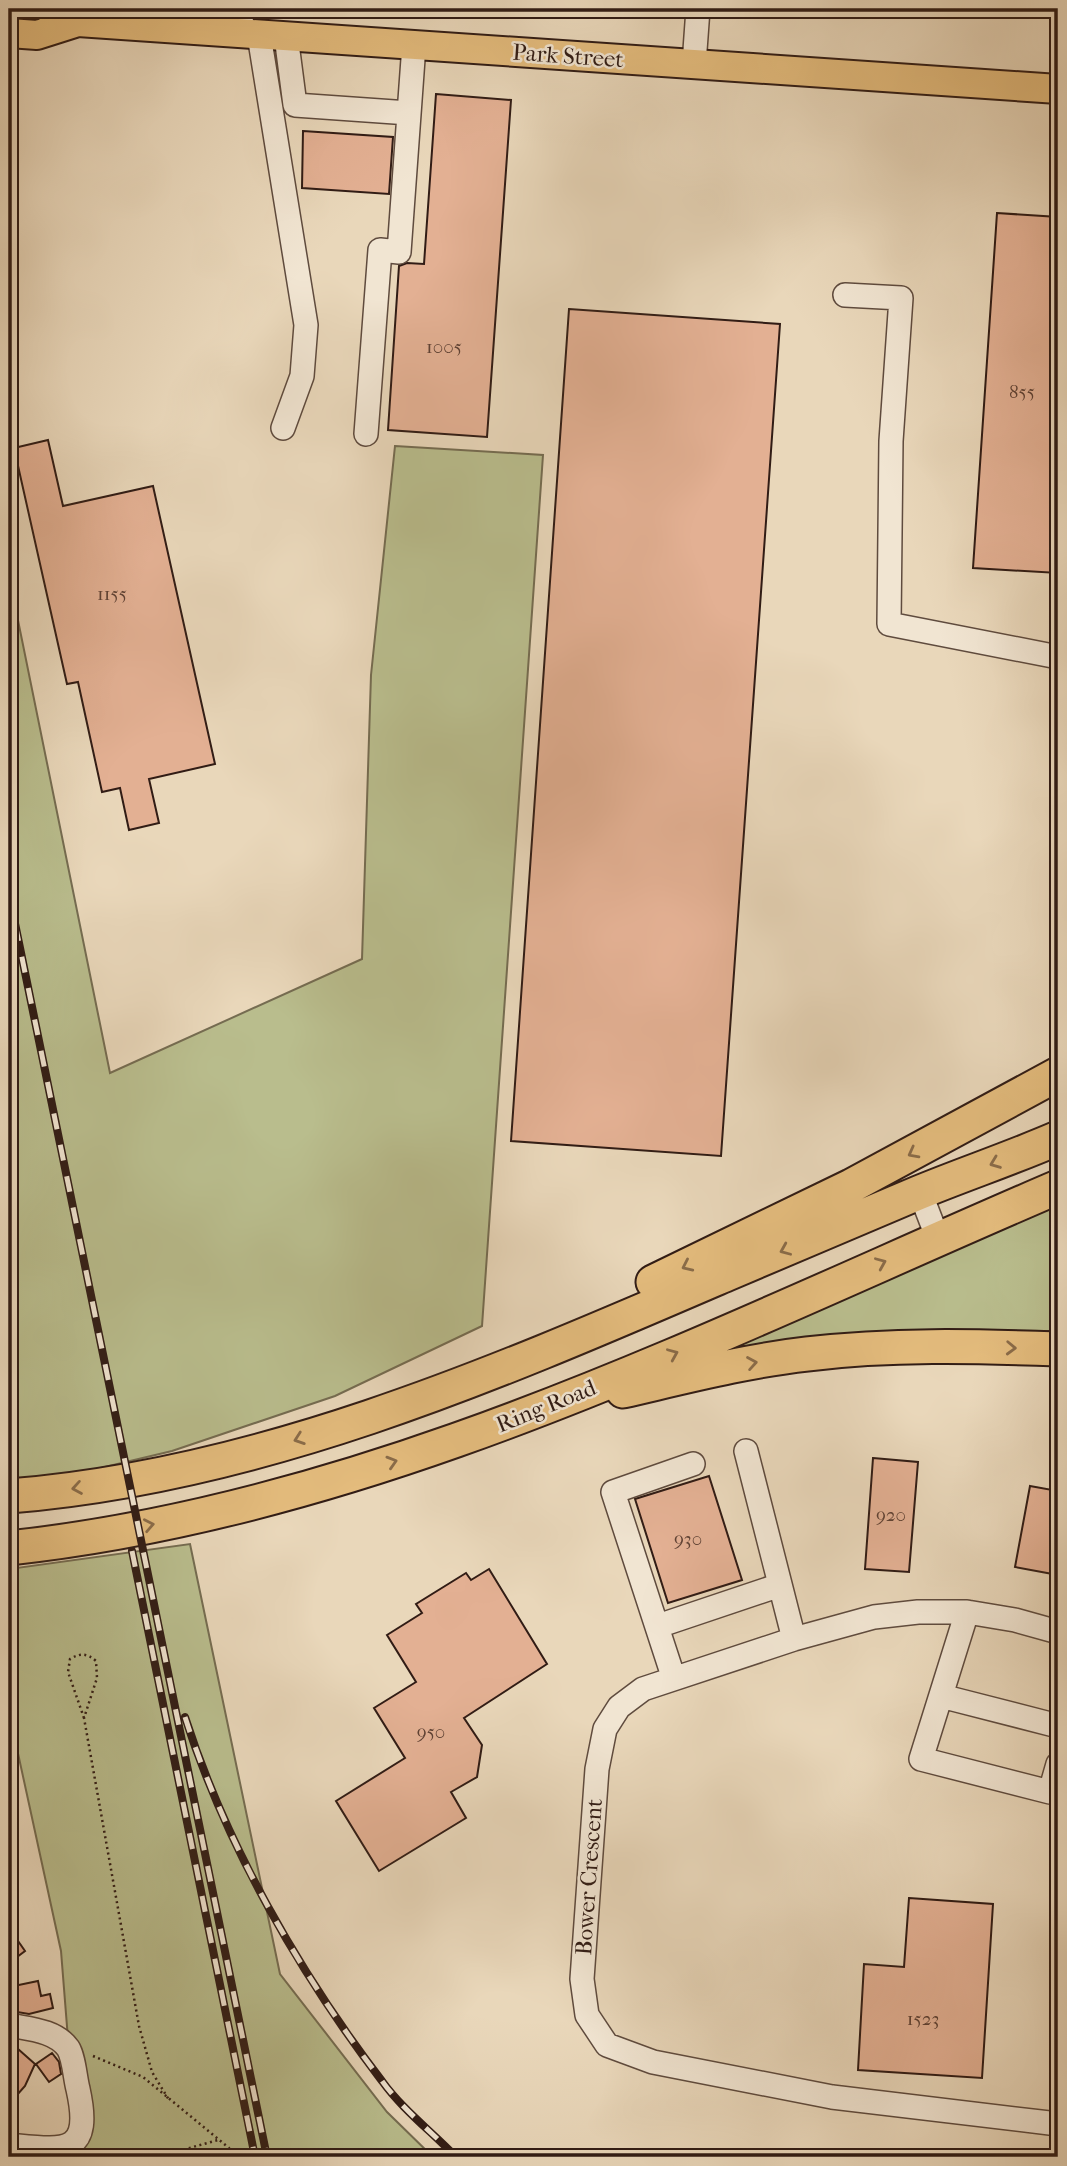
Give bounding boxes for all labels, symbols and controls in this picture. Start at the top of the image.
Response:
street label: Park Street [512,39,624,73]
house number: 1005 [426,336,462,358]
house number: 855 [1009,381,1035,403]
house number: 1155 [97,583,127,605]
one-way arrow [907,1145,920,1159]
one-way arrow [990,1155,1002,1169]
one-way arrow [779,1242,792,1256]
one-way arrow [874,1257,887,1271]
one-way arrow [682,1258,694,1272]
one-way arrow [1005,1340,1016,1355]
one-way arrow [665,1348,678,1362]
one-way arrow [746,1356,758,1371]
street label: Ring Road [492,1374,600,1438]
one-way arrow [294,1431,306,1445]
one-way arrow [386,1456,398,1471]
one-way arrow [71,1479,83,1494]
house number: 920 [876,1504,906,1526]
one-way arrow [143,1518,155,1533]
house number: 930 [674,1528,702,1550]
house number: 950 [417,1721,445,1743]
street label: Bower Crescent [570,1798,608,1956]
house number: 1523 [907,2008,939,2030]

